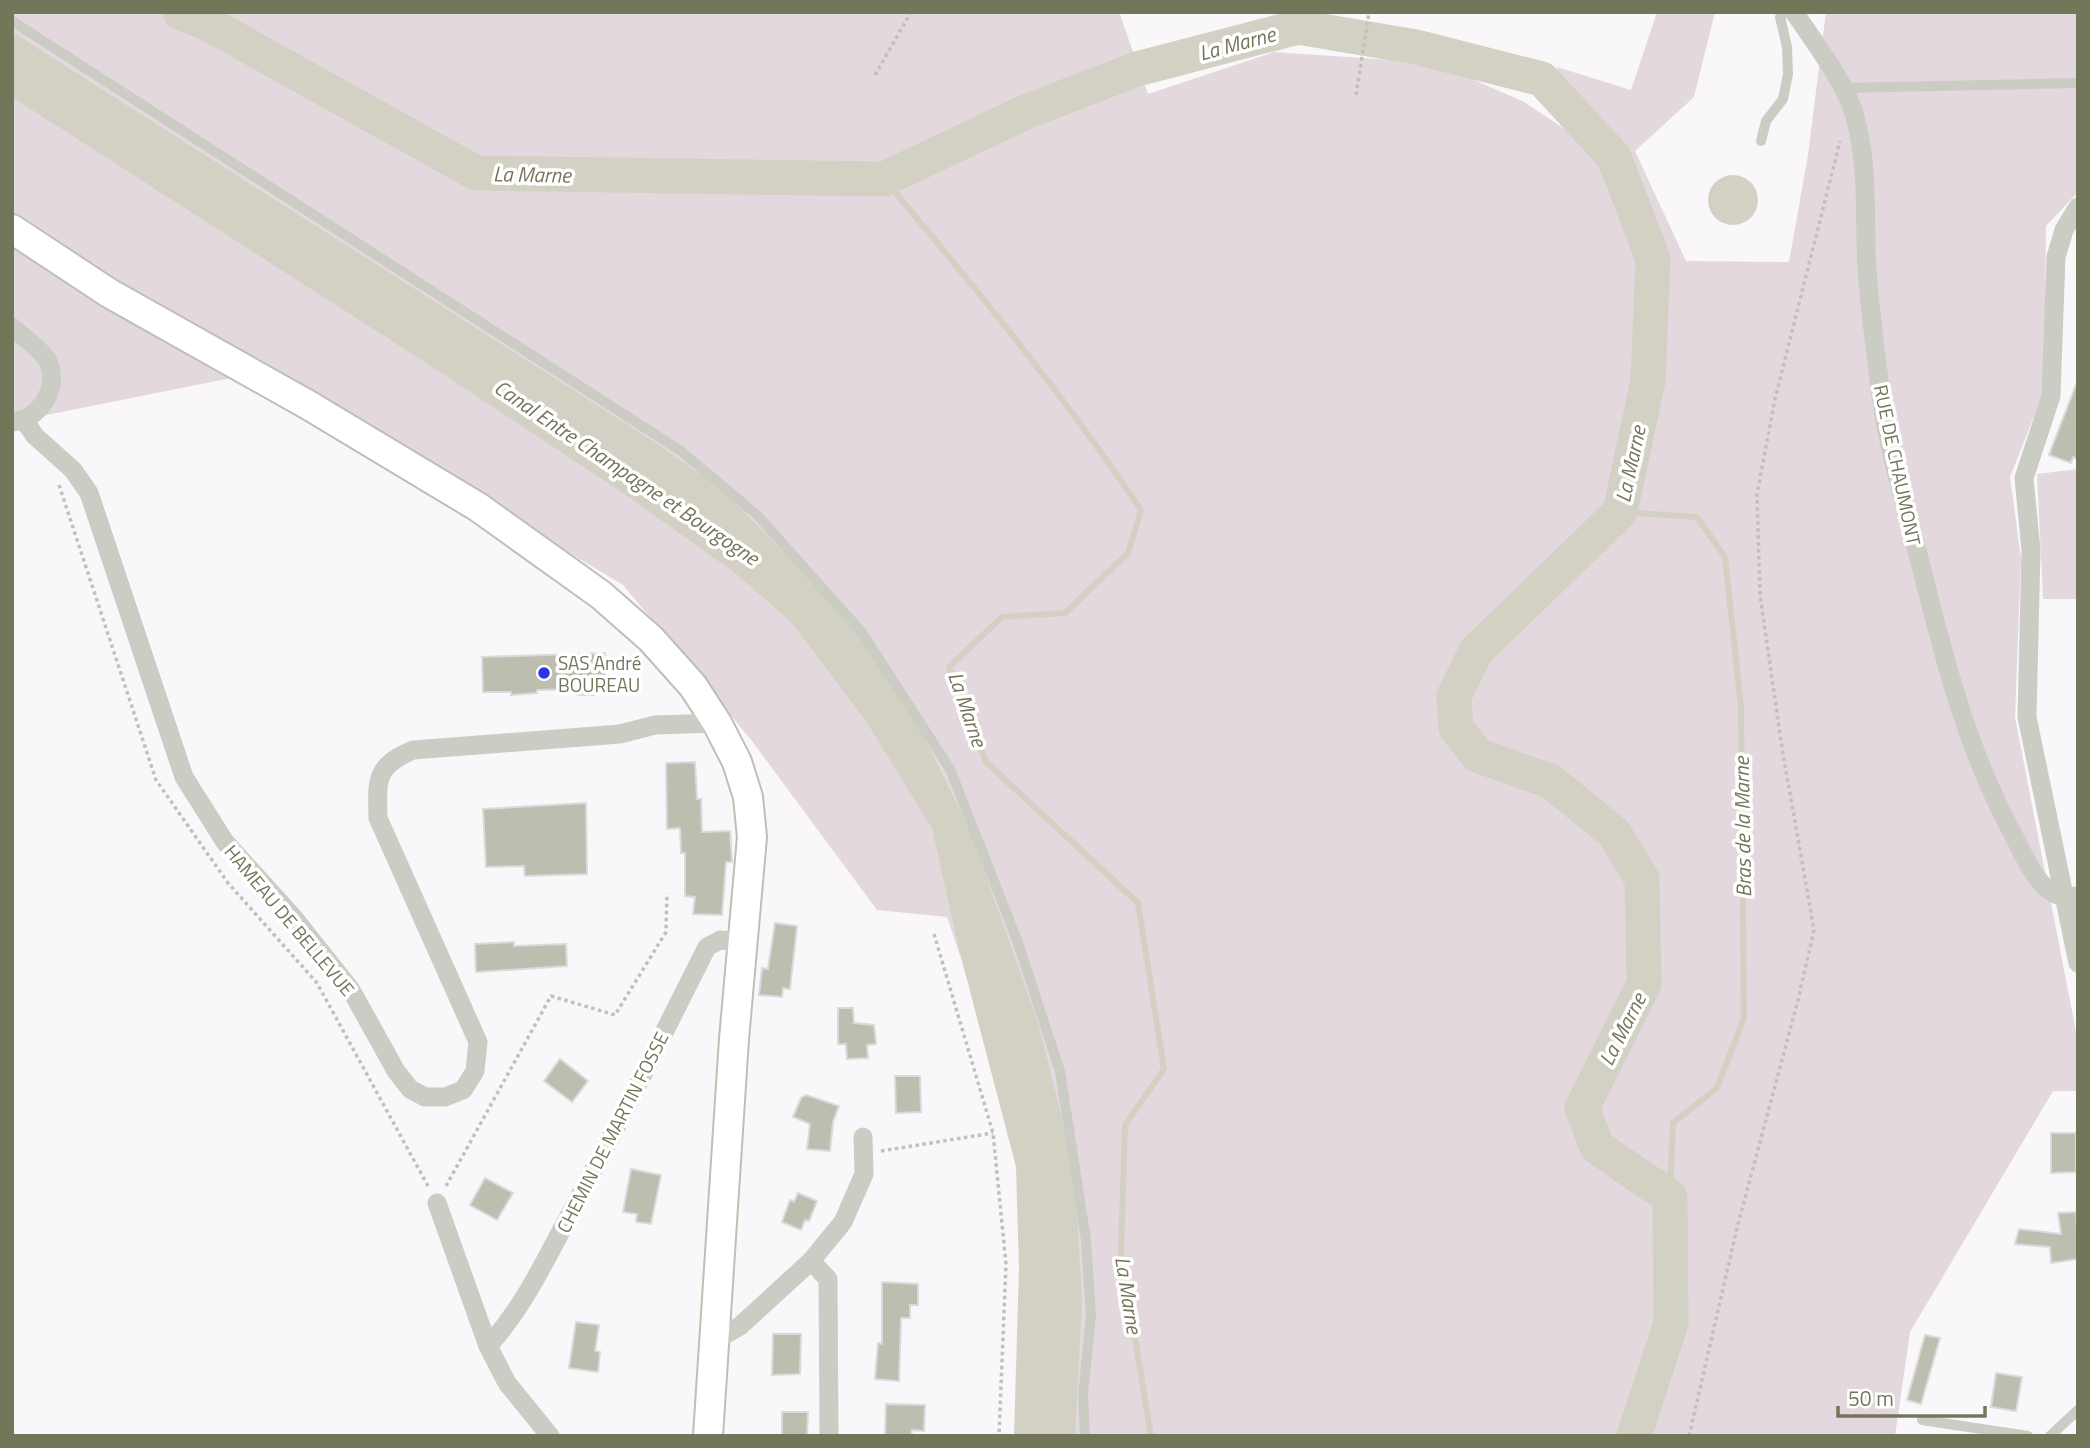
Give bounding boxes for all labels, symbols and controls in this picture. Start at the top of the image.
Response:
water label: La Marne [1195,17,1280,68]
water label: La Marne [493,157,572,191]
water label: Canal Entre Champagne et Bourgogne [488,371,767,574]
street label: RUE DE CHAUMONT [1867,382,1929,548]
water label: La Marne [1606,421,1654,505]
place label: SAS André BOUREAU [558,648,641,699]
marker: SAS André BOUREAU [536,665,552,681]
water label: La Marne [940,667,996,752]
water label: Bras de la Marne [1725,755,1759,898]
street label: HAMEAU DE BELLEVUE [218,838,362,1002]
water label: La Marne [1590,986,1654,1071]
street label: CHEMIN DE MARTIN FOSSE [549,1026,675,1238]
water label: La Marne [1107,1254,1151,1337]
scale bar [1838,1374,1985,1418]
text: 50 m [1848,1382,1894,1414]

